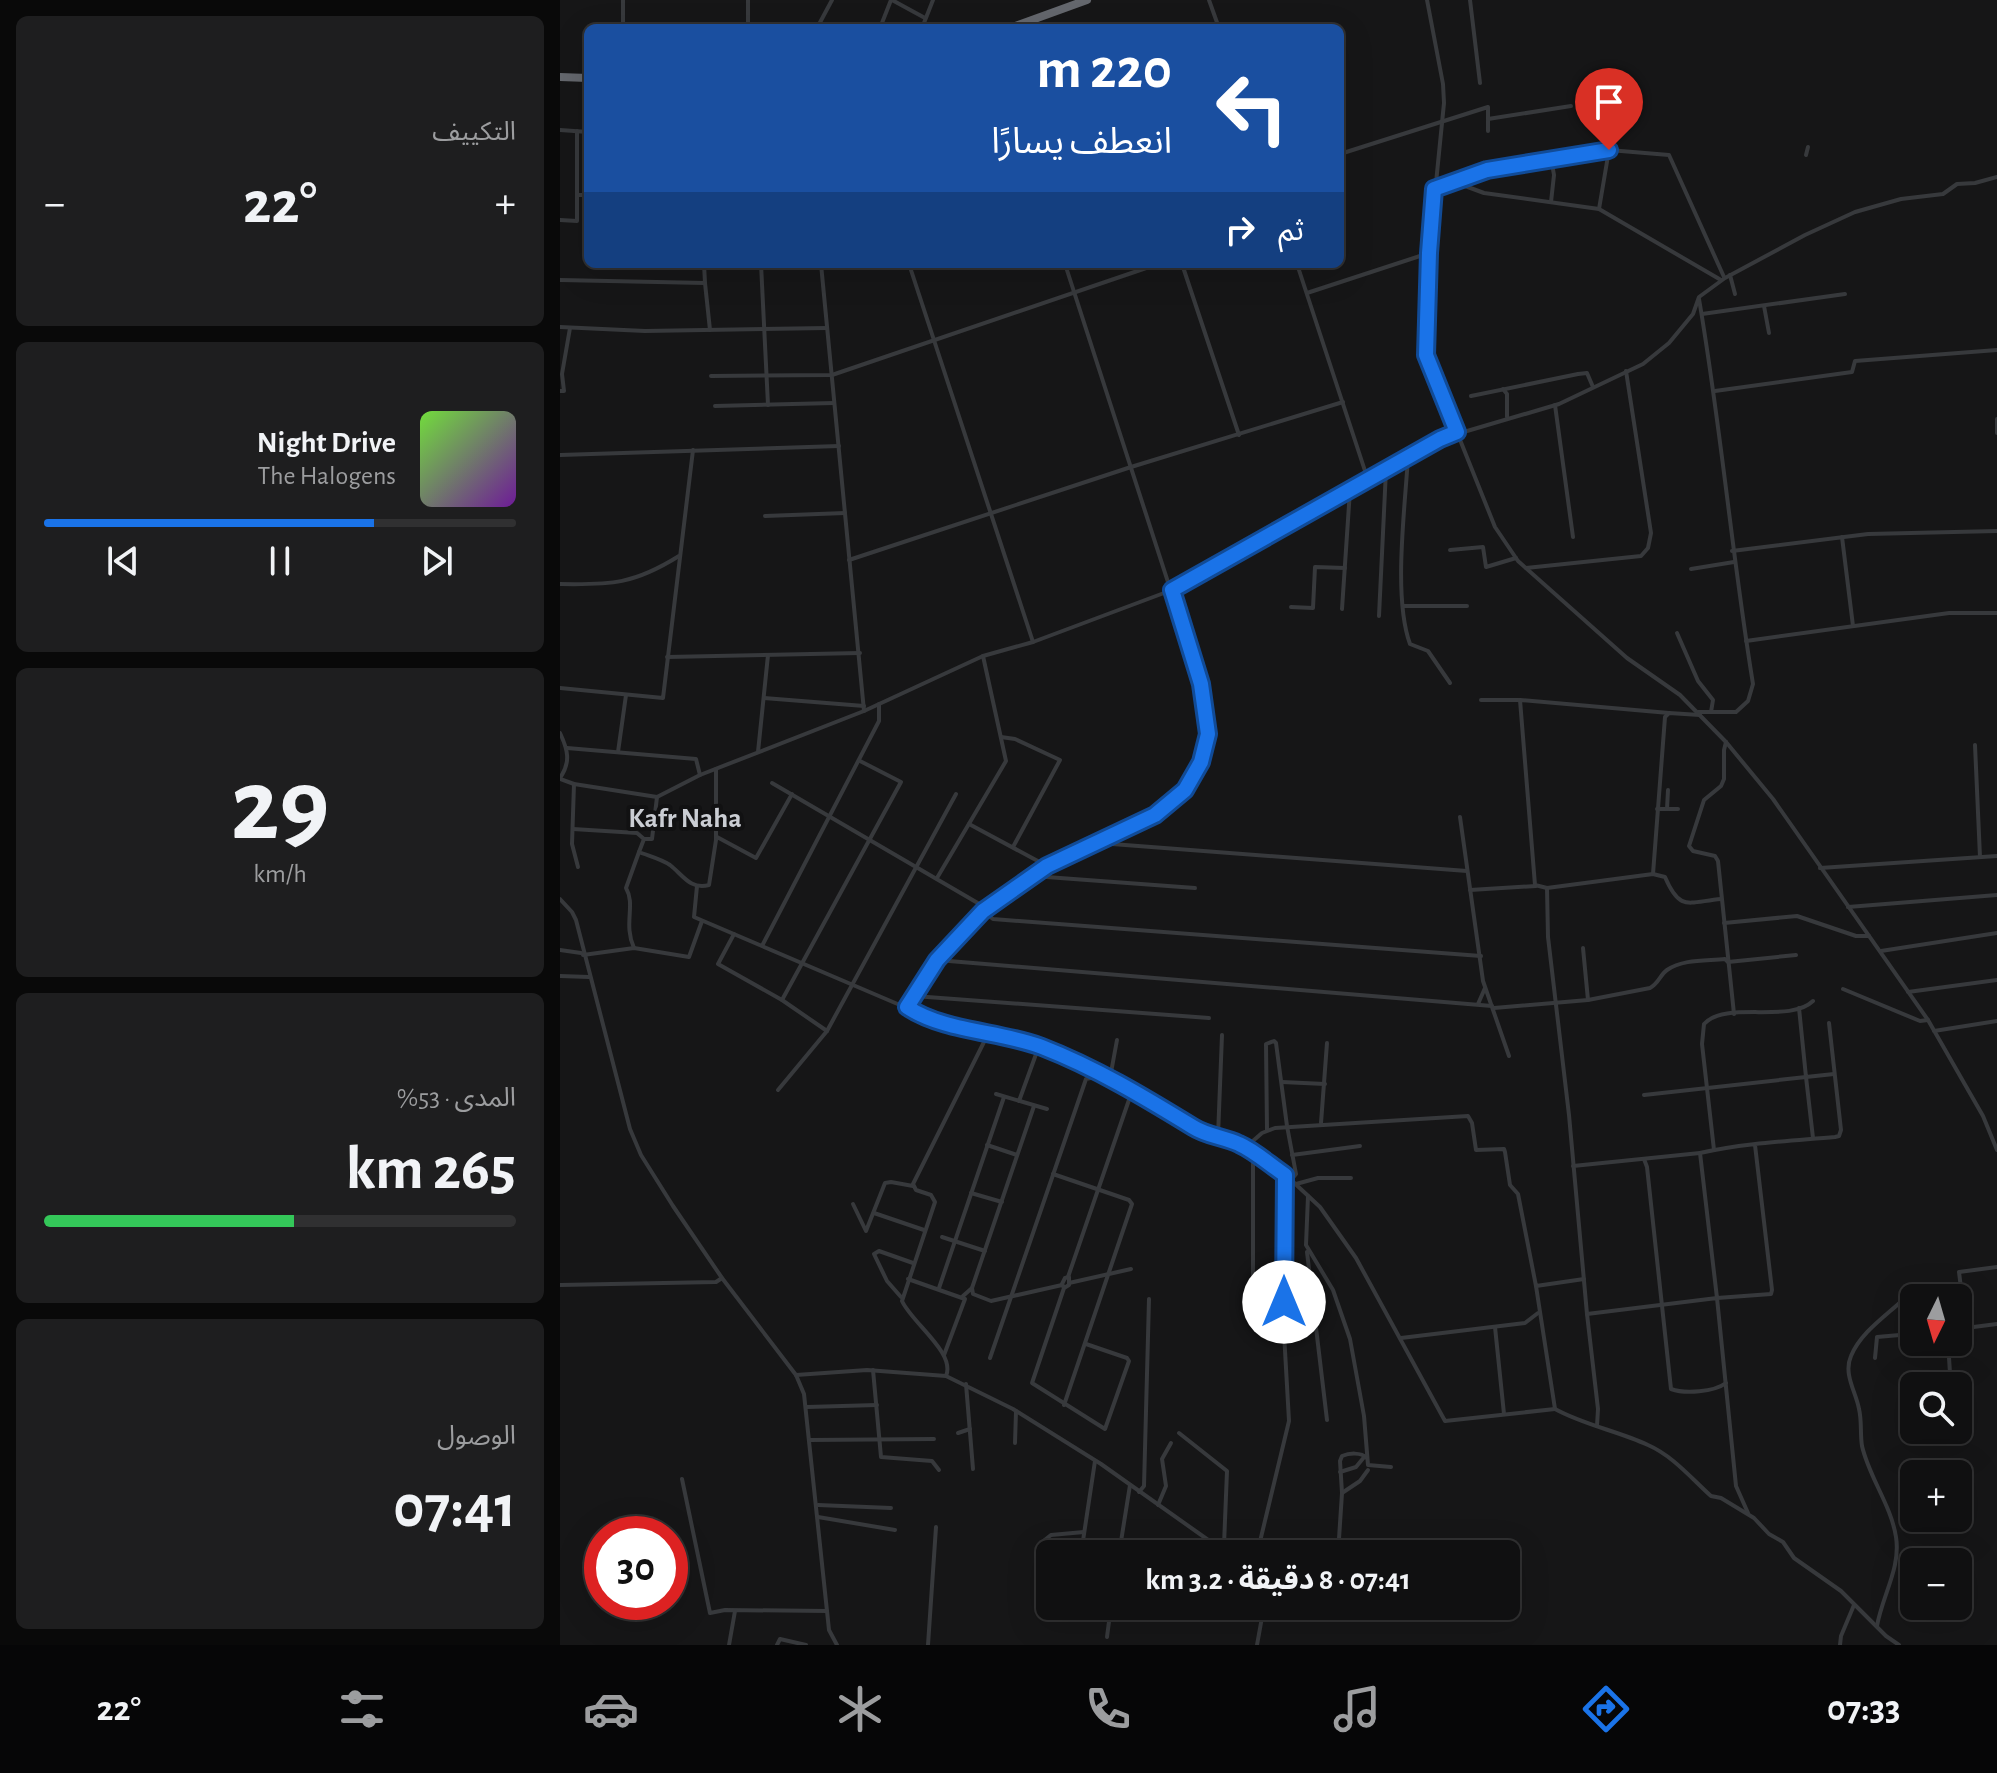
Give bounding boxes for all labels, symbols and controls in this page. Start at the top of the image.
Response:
text: 220 m [1036,42,1172,98]
icon: left [1200,56,1304,160]
pin [1575,68,1643,150]
icon: arrive [1587,80,1631,124]
text: التكييف [432,119,516,145]
text: انعطف يسارًا [991,124,1172,160]
text: 22° [243,174,317,234]
text: − [44,182,65,226]
text: + [495,182,516,226]
icon: right [1218,208,1262,252]
text: ثم [1278,216,1304,246]
text: Night Drive [257,428,396,458]
text: The Halogens [258,463,396,489]
icon: previous [101,539,145,583]
icon: pause [258,539,302,583]
icon: next [415,539,459,583]
text: 29 [230,755,330,859]
district label: Kafr Naha [628,805,742,833]
text: km/h [253,861,307,887]
text: المدى · 53% [397,1085,516,1111]
text: 265 km [346,1140,516,1200]
position arrow [1242,1260,1326,1344]
north arrow [1900,1284,1972,1356]
map controls [1900,1284,1972,1620]
button: search [1900,1372,1972,1444]
text: الوصول [437,1423,516,1449]
button: + [1900,1460,1972,1532]
text: 07:41 [393,1478,516,1538]
speed limit sign: 30 [584,1516,688,1620]
button: − [1900,1548,1972,1620]
text: 07:41 · 8 دقيقة · 3.2 km [1145,1565,1411,1595]
icon: filters [334,1681,390,1737]
icon: car [583,1681,639,1737]
icon: climate [832,1681,888,1737]
icon: phone [1080,1681,1136,1737]
icon: music [1329,1681,1385,1737]
icon: directions [1578,1681,1634,1737]
text: 22° [97,1691,141,1727]
text: 07:33 [1827,1691,1901,1727]

